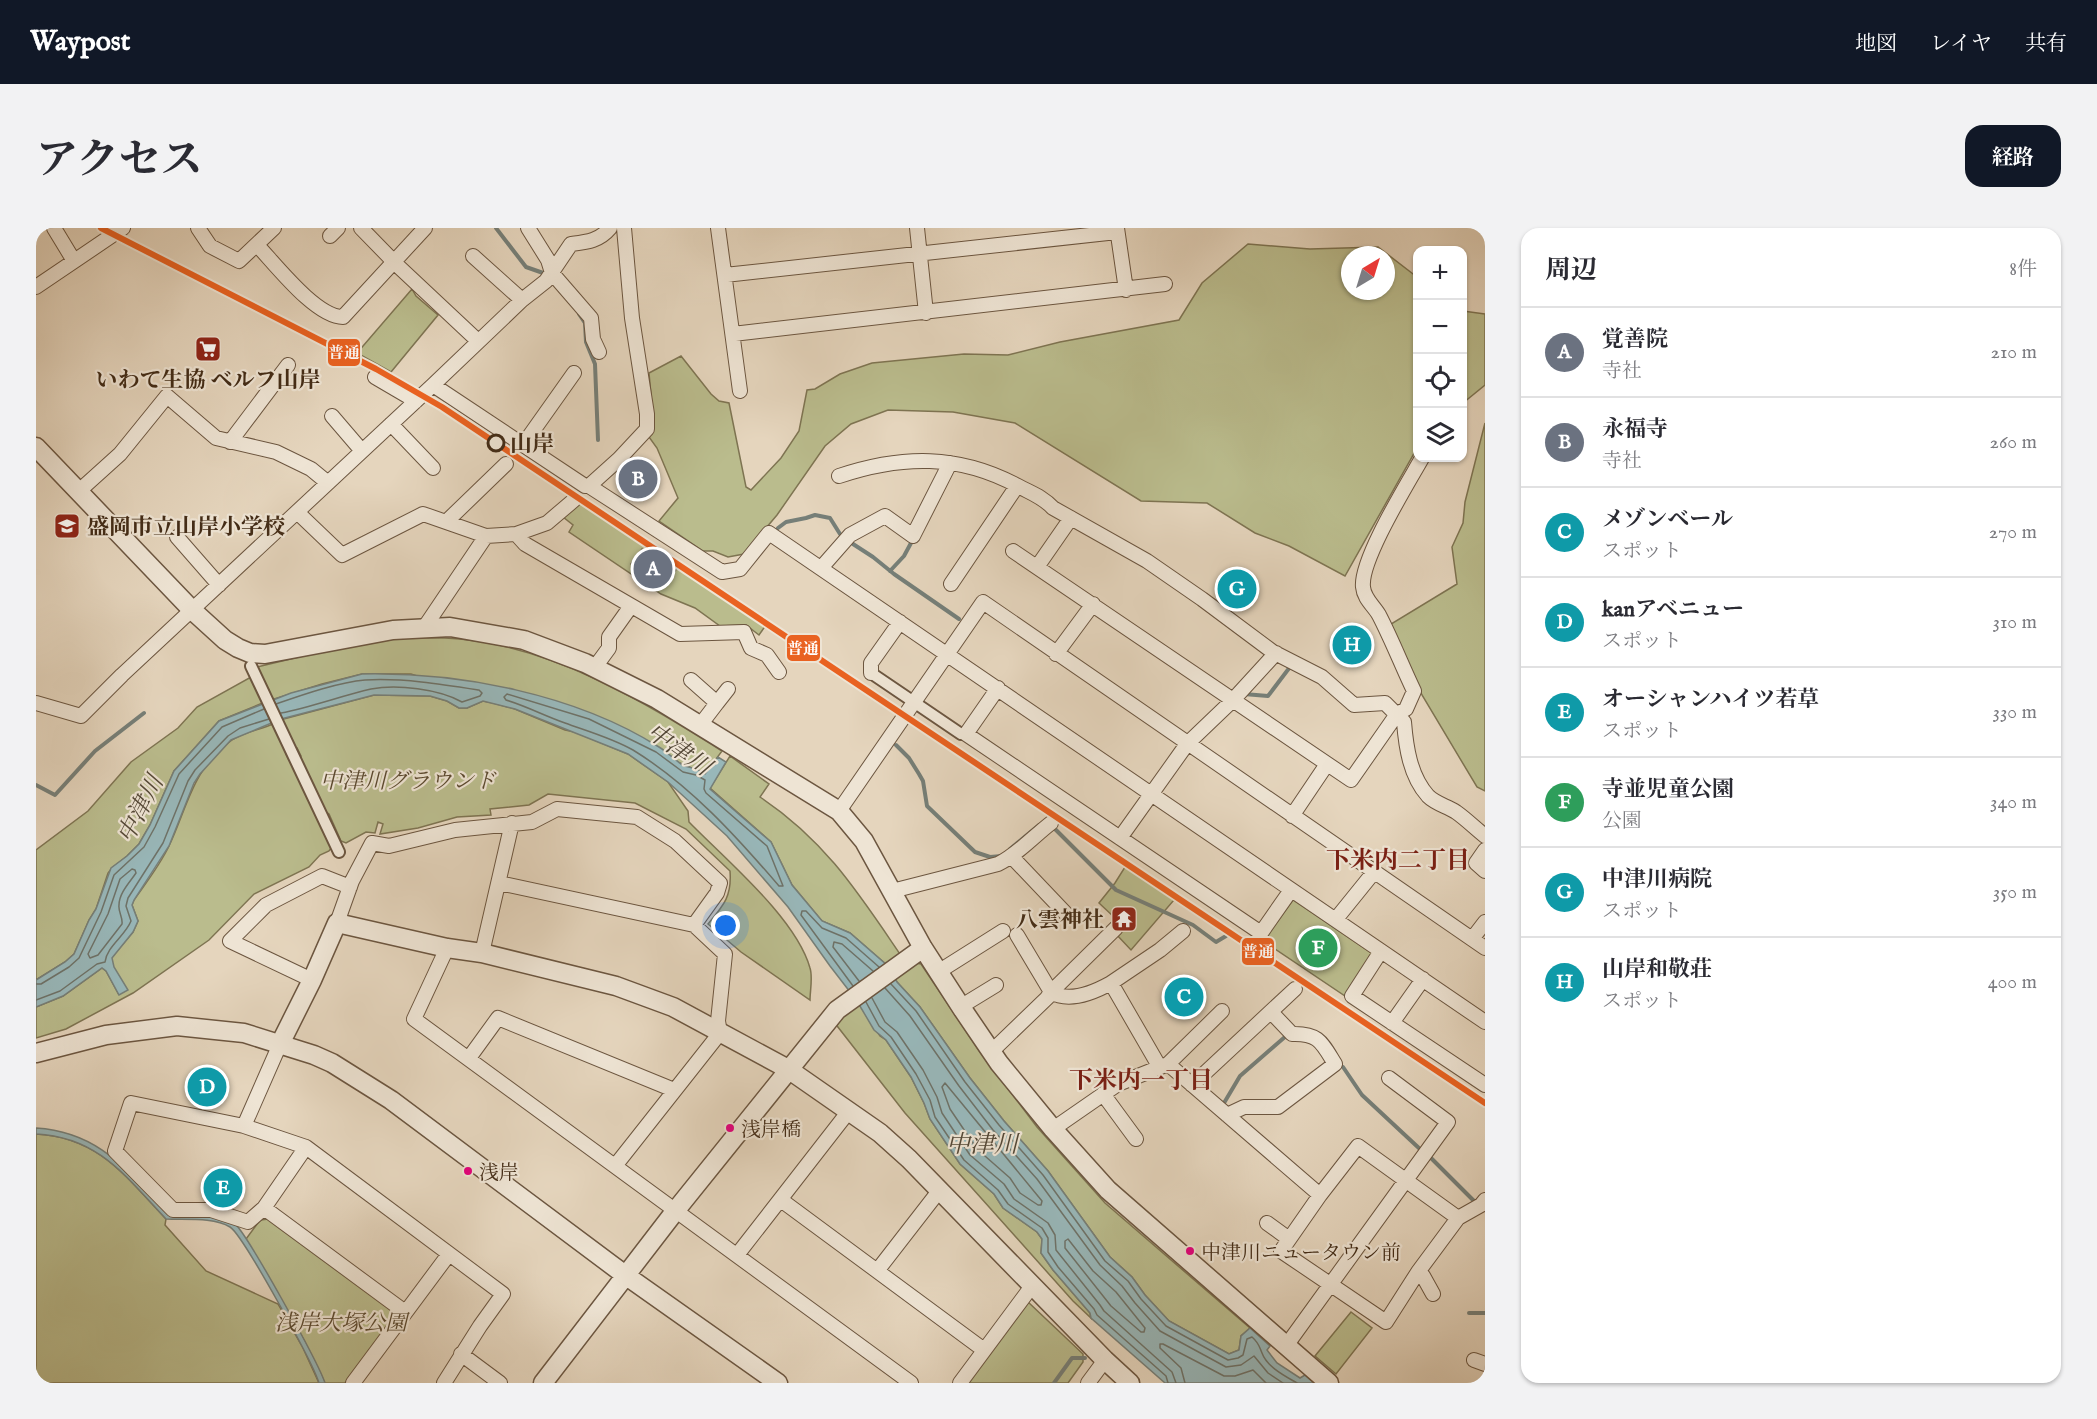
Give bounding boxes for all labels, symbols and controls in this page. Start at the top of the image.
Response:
text: Waypost [30,25,130,60]
text: 地図 [1855,31,1897,58]
text: レイヤ [1930,31,1992,58]
text: 共有 [2025,31,2067,58]
button: 経路 [1965,125,2061,187]
text: アクセス [36,135,203,188]
north arrow [1341,246,1395,300]
map controls [1413,246,1467,462]
button: + [1413,246,1467,300]
text: 周辺 [1545,254,1597,287]
text: 8件 [2009,257,2037,282]
button: − [1413,300,1467,354]
text: 覚善院 [1602,326,1668,354]
supermarket icon: いわて生協 ベルフ山岸 [193,334,223,364]
line badge: 普通 [327,338,361,367]
text: A [1558,340,1571,365]
text: 210 m [1991,340,2037,365]
text: 普通 [328,344,360,364]
button: locate [1413,354,1467,408]
text: 寺社 [1602,359,1642,384]
place label: いわて生協 ベルフ山岸 [96,367,320,395]
button: layers [1413,408,1467,462]
text: 永福寺 [1602,416,1668,444]
text: B [1558,430,1571,455]
text: 260 m [1990,430,2037,455]
place label: 山岸 [510,431,554,459]
marker: 山岸 [487,434,505,452]
text: 寺社 [1602,449,1642,474]
pin: B [618,456,658,502]
text: メゾンベール [1602,506,1733,534]
school or university icon: 盛岡市立山岸小学校 [52,511,82,541]
place label: 盛岡市立山岸小学校 [87,514,285,542]
text: C [1557,520,1572,545]
text: 270 m [1989,520,2037,545]
text: スポット [1602,539,1682,564]
pin: A [634,546,672,592]
pin: G [1218,566,1256,612]
text: kanアベニュー [1602,596,1744,624]
text: D [1556,610,1573,635]
text: 310 m [1993,610,2037,635]
pin: H [1332,622,1372,668]
text: スポット [1602,629,1682,654]
line badge: 普通 [786,634,821,662]
text: 普通 [787,640,819,660]
text: オーシャンハイツ若草 [1602,686,1820,714]
text: E [1558,700,1571,725]
text: 330 m [1992,700,2037,725]
water label: 中津川 [640,717,719,785]
text: スポット [1602,719,1682,744]
water label: 中津川 [111,768,173,849]
park label: 中津川グラウンド [320,768,497,796]
text: 寺並児童公園 [1602,776,1734,804]
text: F [1558,790,1571,815]
text: 340 m [1990,790,2037,815]
text: 公園 [1602,809,1642,834]
district label: 下米内二丁目 [1326,846,1470,877]
text: 中津川病院 [1602,866,1712,894]
text: G [1557,880,1572,905]
text: 350 m [1993,880,2037,905]
text: スポット [1602,899,1682,924]
temple icon: 八雲神社 [1109,904,1139,934]
place label: 八雲神社 [1016,907,1104,935]
your location [711,911,740,940]
pin: F [1298,926,1338,970]
line badge: 普通 [1241,937,1275,966]
text: 普通 [1242,943,1274,963]
text: 山岸和敬荘 [1602,956,1712,984]
text: H [1556,970,1573,995]
text: 400 m [1988,970,2037,995]
pin: C [1164,974,1204,1020]
text: スポット [1602,989,1682,1014]
pin: D [188,1064,226,1110]
district label: 下米内一丁目 [1069,1066,1213,1097]
place label: 浅岸橋 [741,1118,801,1143]
marker: 浅岸橋 [724,1122,736,1134]
water label: 中津川 [946,1130,1021,1161]
place label: 浅岸 [479,1161,519,1186]
marker: 浅岸 [462,1165,474,1177]
pin: E [204,1166,243,1210]
place label: 中津川ニュータウン前 [1201,1241,1401,1266]
marker: 中津川ニュータウン前 [1184,1245,1196,1257]
park label: 浅岸大塚公園 [275,1310,410,1338]

